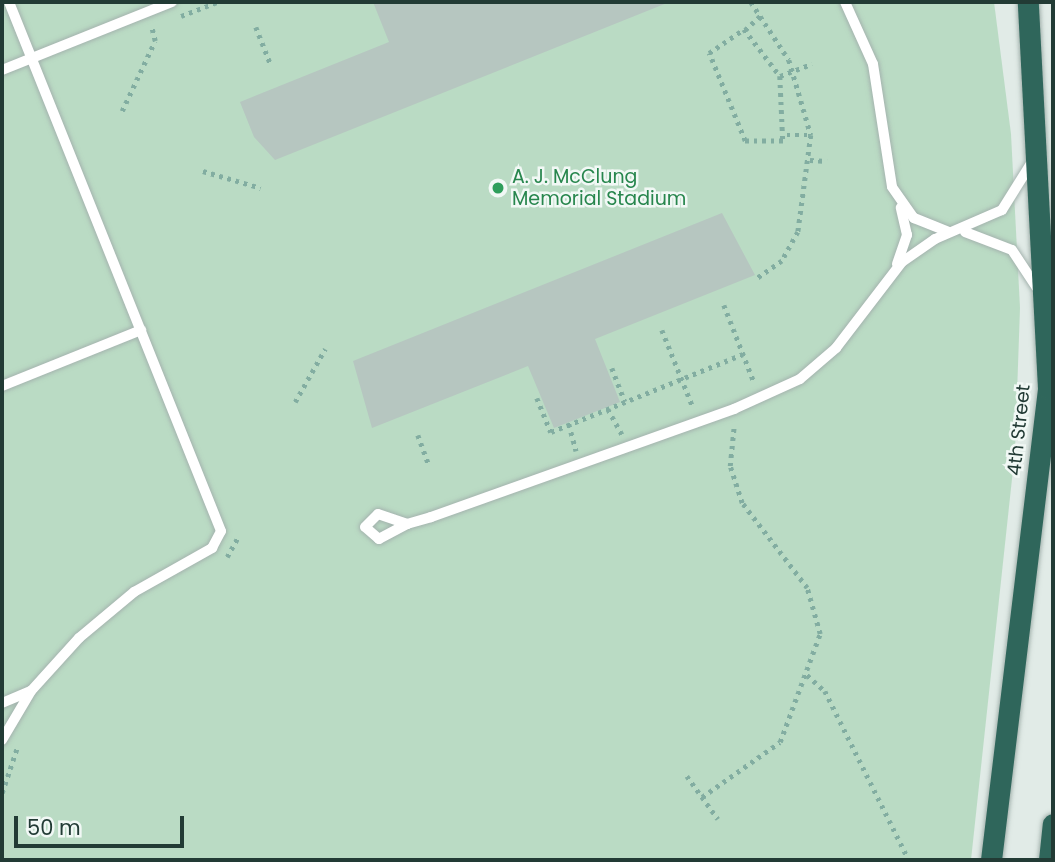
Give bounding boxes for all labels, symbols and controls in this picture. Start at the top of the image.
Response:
place label: A. J. McClung Memorial Stadium [512,166,686,210]
marker: A. J. McClung Memorial Stadium [490,180,506,196]
street label: 4th Street [1003,383,1035,477]
scale bar [18,802,187,846]
text: 50 m [27,813,81,842]

